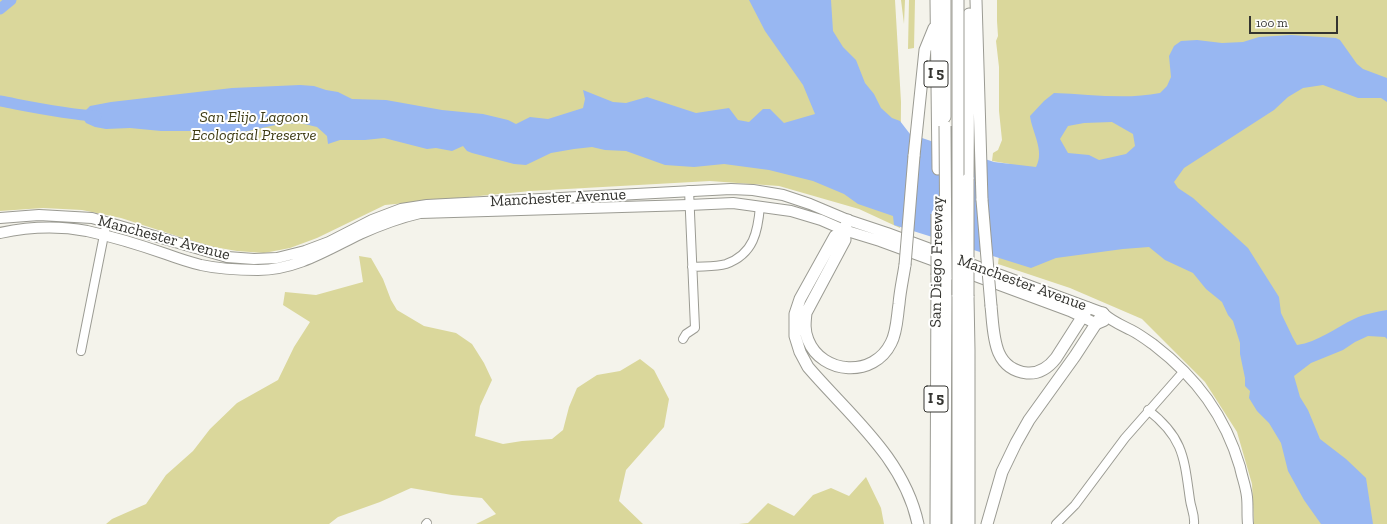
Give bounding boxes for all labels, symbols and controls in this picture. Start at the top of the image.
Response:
scale bar [1251,8,1340,34]
text: 100 m [1256,16,1288,30]
road number: I 5 [924,61,948,87]
park label: San Elijo Lagoon Ecological Preserve [191,107,317,145]
street label: Manchester Avenue [489,185,627,211]
street label: San Diego Freeway [926,196,948,328]
street label: Manchester Avenue [96,211,232,265]
street label: Manchester Avenue [955,251,1089,315]
road number: I 5 [924,386,948,412]

